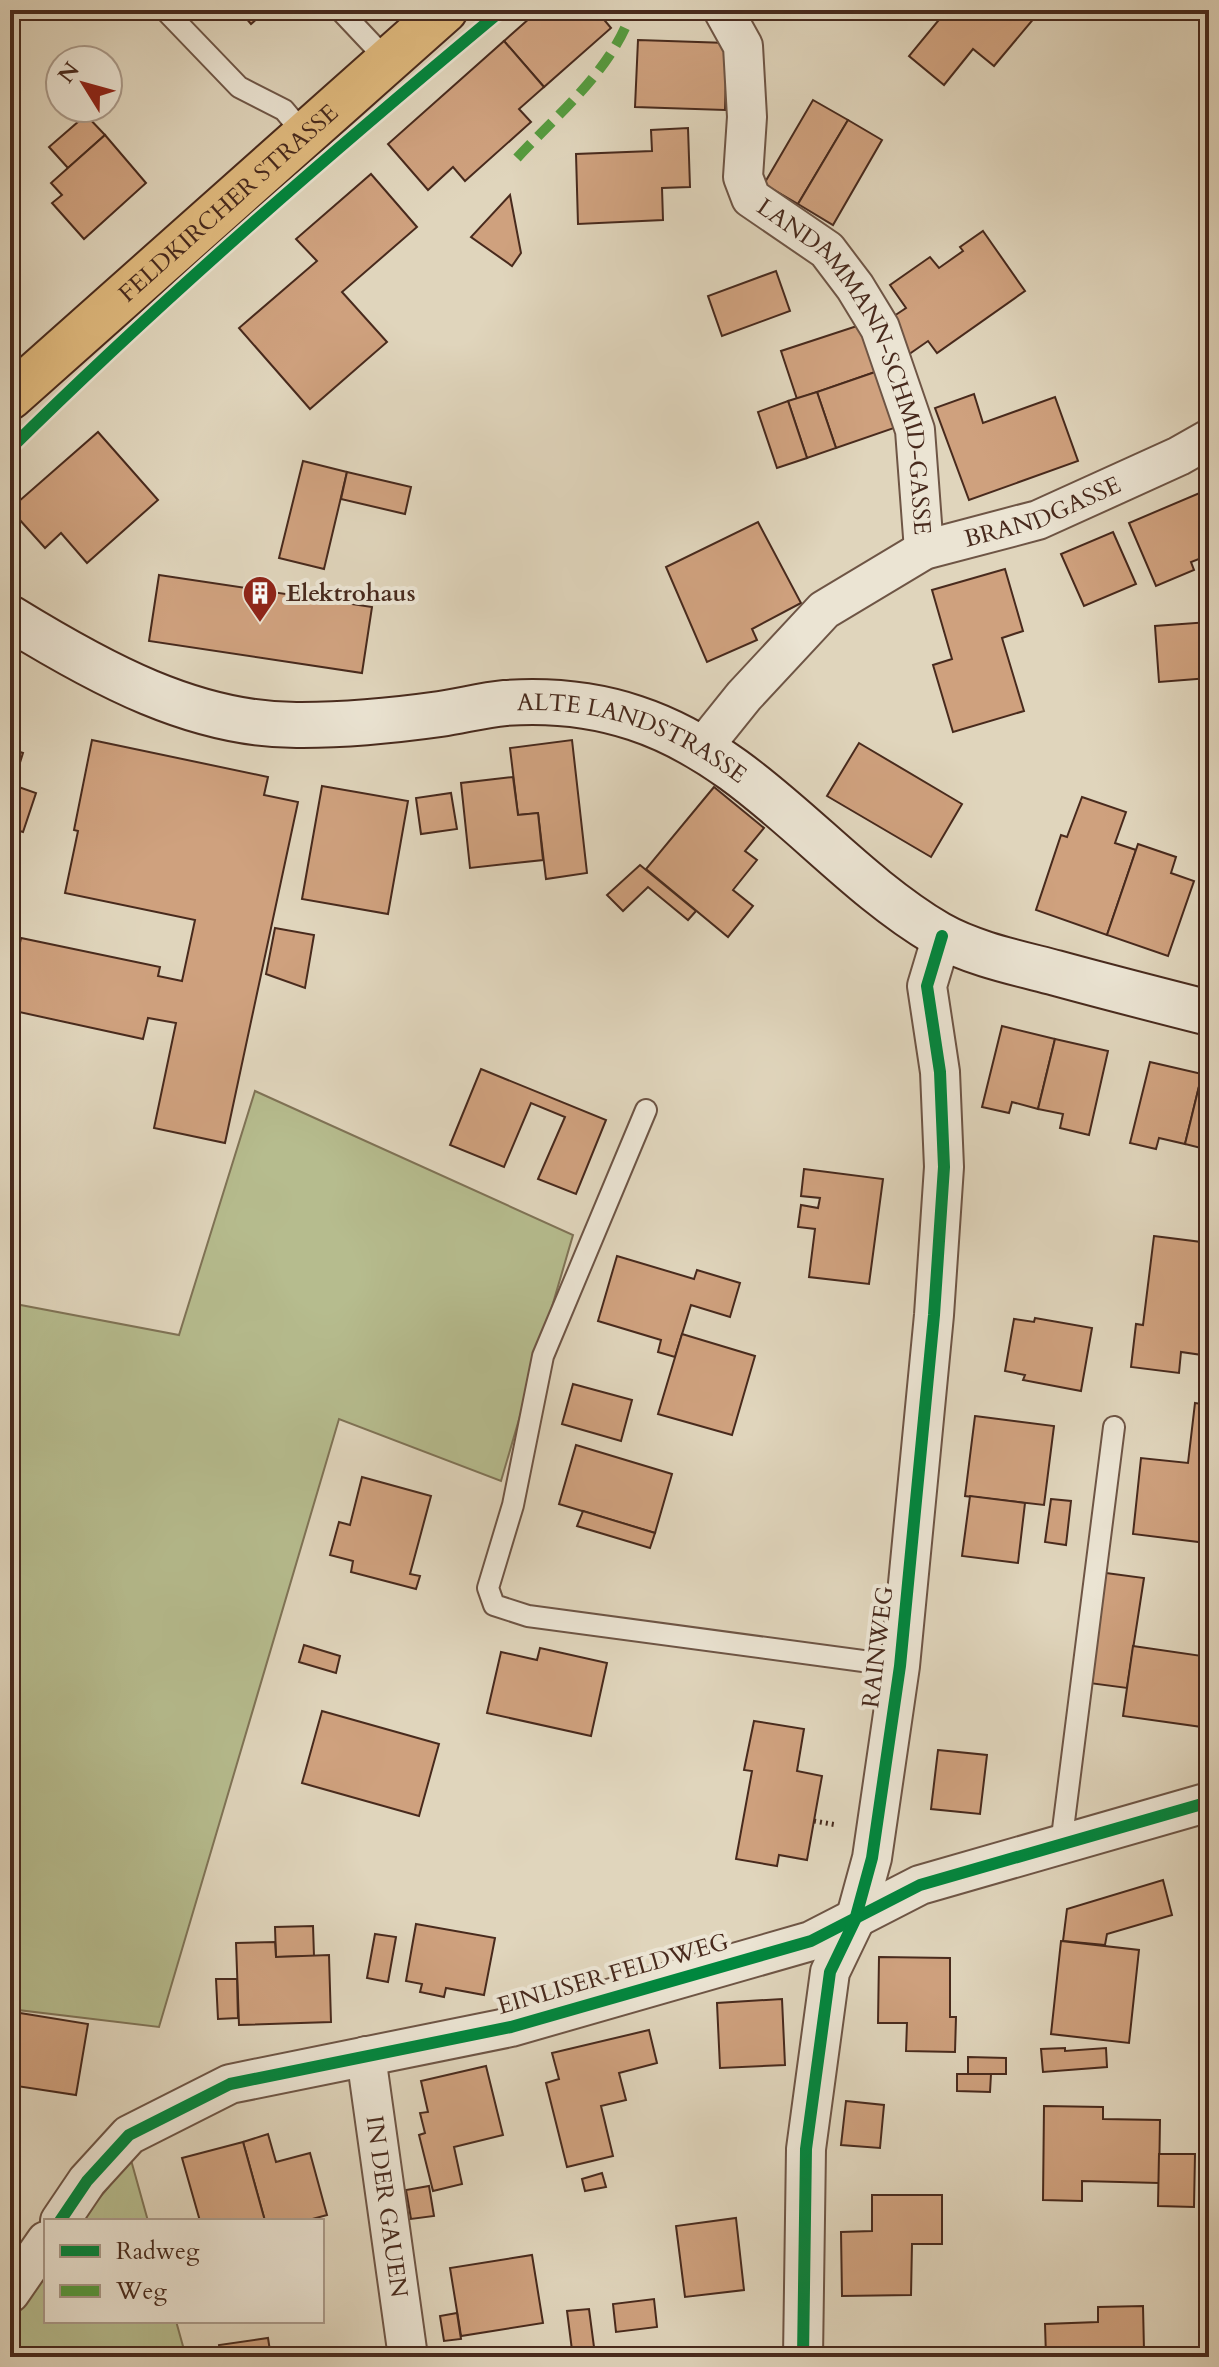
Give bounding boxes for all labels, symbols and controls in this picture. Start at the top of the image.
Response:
north arrow [44,44,124,124]
text: N [51,56,87,89]
street label: FELDKIRCHER STRASSE [111,96,345,310]
street label: LANDAMMANN-SCHMID-GASSE [750,190,939,536]
street label: BRANDGASSE [960,468,1126,555]
building icon: Elektrohaus [241,574,279,624]
place label: Elektrohaus [286,577,416,610]
street label: ALTE LANDSTRASSE [517,685,754,791]
street label: RAINWEG [854,1584,902,1710]
street label: EINLISER FELDWEG [494,1925,732,2023]
street label: IN DER GAUEN [358,2113,416,2300]
legend [44,2219,324,2323]
text: Radweg [116,2235,200,2268]
text: Weg [115,2275,167,2308]

